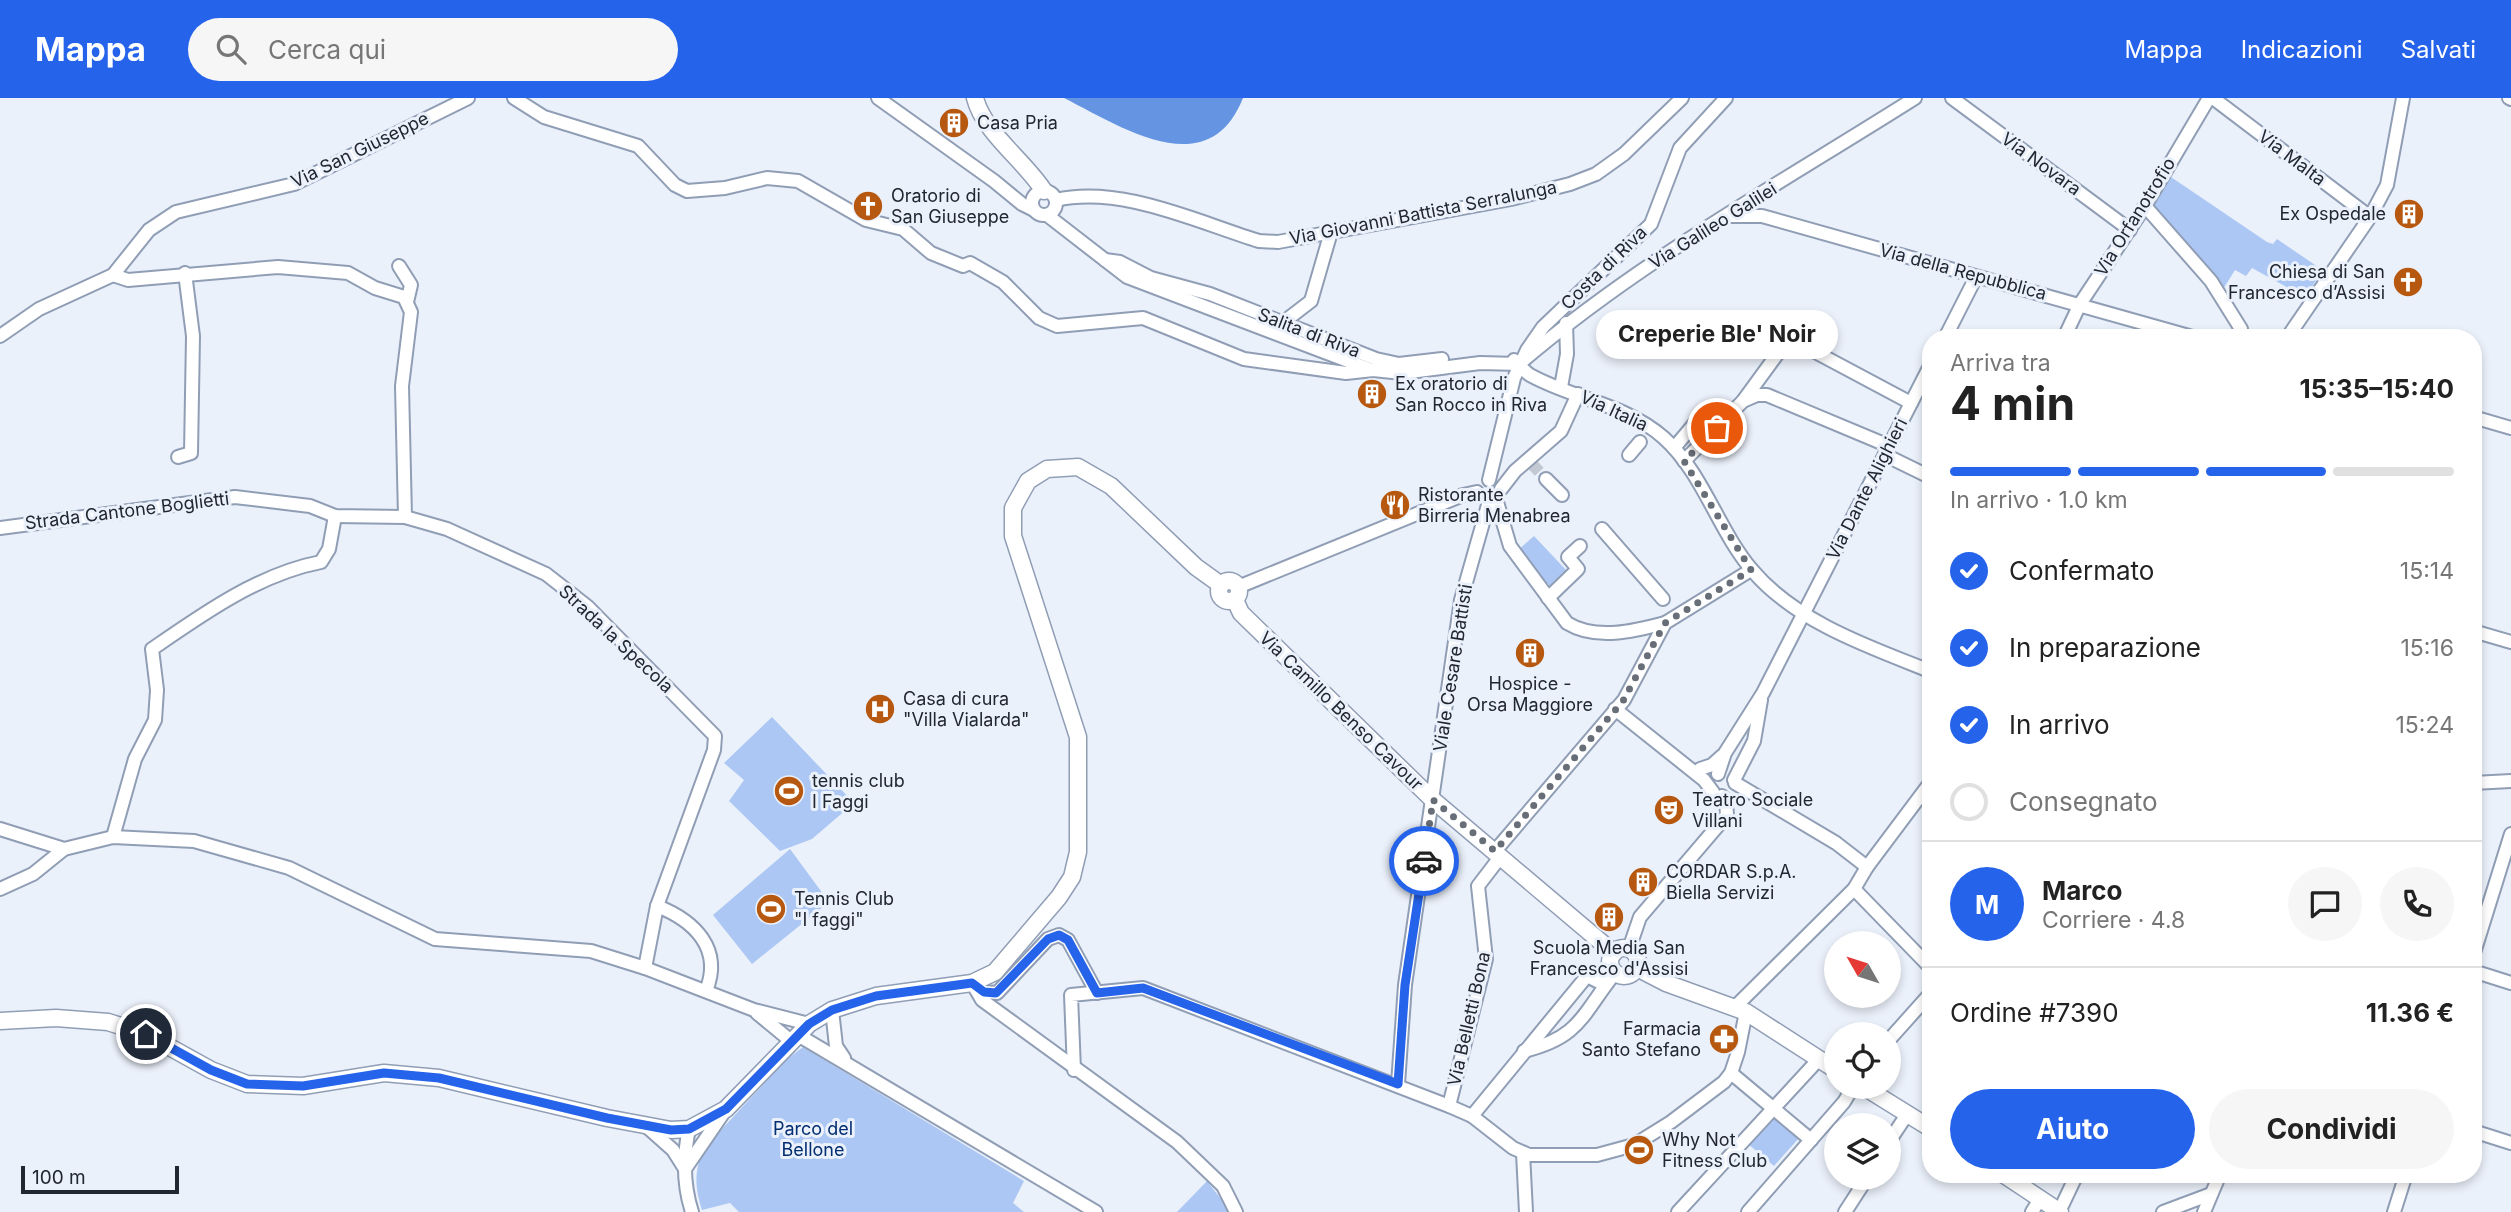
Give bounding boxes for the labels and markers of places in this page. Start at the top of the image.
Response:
building icon: Casa Pria [937,106,971,140]
place label: Casa Pria [977,112,1058,133]
place label: Oratorio di San Giuseppe [891,185,1009,227]
church icon: Oratorio di San Giuseppe [851,189,885,223]
building icon: Ex Ospedale [2392,197,2426,231]
place label: Ex Ospedale [2280,203,2386,224]
place label: Chiesa di San Francesco d’Assisi [2228,261,2385,303]
church icon: Chiesa di San Francesco d’Assisi [2391,265,2425,299]
callout: Creperie Ble' Noir [1596,309,1838,358]
place label: Ex oratorio di San Rocco in Riva [1395,373,1547,415]
building icon: Ex oratorio di San Rocco in Riva [1355,377,1389,411]
pin [1687,398,1747,458]
place label: Ristorante Birreria Menabrea [1418,484,1571,526]
restaurant icon: Ristorante Birreria Menabrea [1378,488,1412,522]
building icon: Hospice - Orsa Maggiore [1513,636,1547,670]
place label: Hospice - Orsa Maggiore [1467,673,1593,715]
place label: Casa di cura "Villa Vialarda" [903,688,1029,730]
hospital icon: Casa di cura "Villa Vialarda" [863,692,897,726]
place label: tennis club I Faggi [812,770,905,812]
sports icon: tennis club I Faggi [772,774,806,808]
place label: Teatro Sociale Villani [1692,789,1813,831]
theatre icon: Teatro Sociale Villani [1652,793,1686,827]
place label: CORDAR S.p.A. Biella Servizi [1666,861,1796,903]
building icon: CORDAR S.p.A. Biella Servizi [1626,865,1660,899]
place label: Tennis Club "I faggi" [794,888,894,930]
sports icon: Tennis Club "I faggi" [754,892,788,926]
building icon: Scuola Media San Francesco d'Assisi [1592,900,1626,934]
place label: Scuola Media San Francesco d'Assisi [1530,937,1688,979]
pin [116,1004,176,1064]
place label: Farmacia Santo Stefano [1581,1018,1701,1060]
pharmacy icon: Farmacia Santo Stefano [1707,1022,1741,1056]
place label: Why Not Fitness Club [1662,1129,1767,1171]
sports icon: Why Not Fitness Club [1622,1133,1656,1167]

